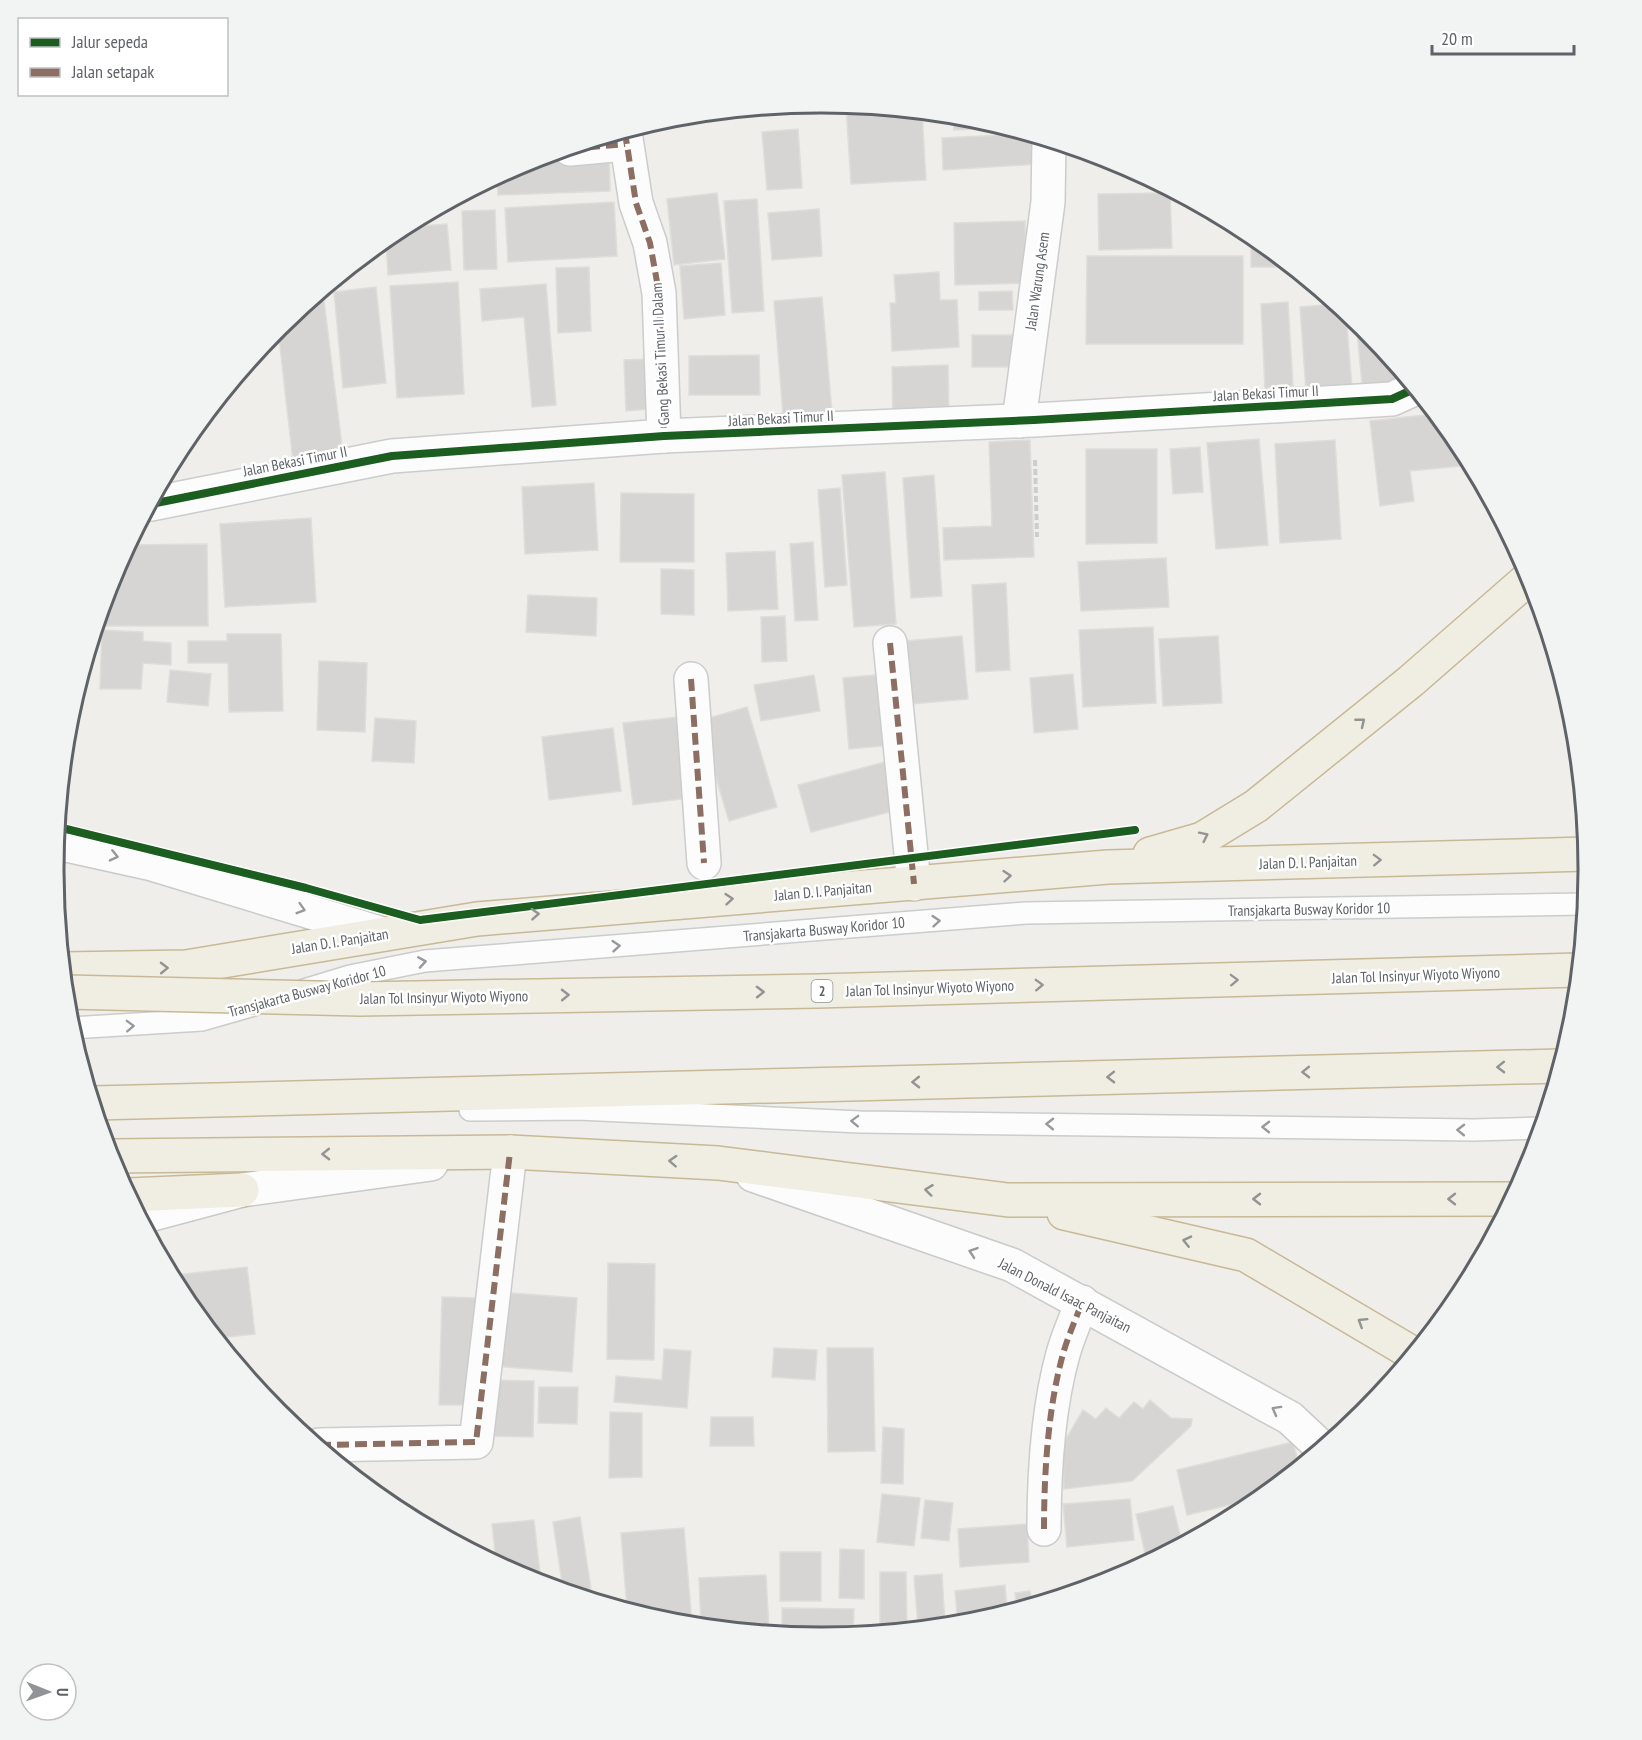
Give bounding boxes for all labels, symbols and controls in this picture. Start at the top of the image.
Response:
legend [18,18,228,96]
scale bar [1432,18,1574,56]
text: 20 m [1441,27,1473,50]
text: Jalur sepeda [71,30,148,53]
text: Jalan setapak [71,60,154,83]
street label: Jalan Warung Asem [1021,231,1053,332]
street label: Gang Bekasi Timur II Dalam [647,282,673,426]
street label: Jalan Bekasi Timur II [1212,381,1319,405]
street label: Jalan Bekasi Timur II [727,406,834,430]
street label: Jalan Bekasi Timur II [240,442,349,481]
one-way arrow [1354,718,1365,729]
one-way arrow [1197,832,1208,844]
one-way arrow [109,849,119,862]
street label: Jalan D. I. Panjaitan [1258,851,1357,873]
one-way arrow [1372,854,1381,866]
one-way arrow [1003,870,1012,883]
street label: Jalan D. I. Panjaitan [772,877,873,905]
one-way arrow [725,893,734,906]
street label: Transjakarta Busway Koridor 10 [1228,898,1391,920]
one-way arrow [295,902,306,914]
one-way arrow [530,908,539,921]
street label: Transjakarta Busway Koridor 10 [742,912,906,946]
one-way arrow [931,914,940,927]
street label: Jalan D. I. Panjaitan [289,924,390,958]
one-way arrow [611,940,620,953]
one-way arrow [417,957,426,969]
one-way arrow [160,961,169,974]
street label: Transjakarta Busway Koridor 10 [226,961,388,1021]
street label: Jalan Tol Insinyur Wiyoto Wiyono [1331,963,1500,987]
one-way arrow [1230,973,1239,986]
street label: Jalan Tol Insinyur Wiyoto Wiyono [845,976,1014,1000]
one-way arrow [1035,979,1044,991]
road number: 2 [812,980,832,1002]
street label: Jalan Tol Insinyur Wiyoto Wiyono [359,986,528,1008]
one-way arrow [756,986,765,998]
one-way arrow [561,989,570,1001]
one-way arrow [125,1020,134,1032]
one-way arrow [1496,1061,1505,1074]
one-way arrow [1301,1066,1310,1078]
one-way arrow [1106,1071,1115,1083]
one-way arrow [911,1076,920,1088]
one-way arrow [850,1115,859,1128]
one-way arrow [1045,1118,1054,1130]
one-way arrow [1261,1121,1270,1133]
one-way arrow [1456,1124,1465,1136]
one-way arrow [321,1148,330,1160]
one-way arrow [668,1154,677,1167]
one-way arrow [925,1184,934,1196]
one-way arrow [1253,1193,1262,1205]
one-way arrow [1448,1193,1457,1205]
one-way arrow [1182,1236,1192,1249]
one-way arrow [969,1246,979,1259]
street label: Jalan Donald Isaac Panjaitan [995,1253,1134,1337]
one-way arrow [1358,1318,1368,1330]
one-way arrow [1272,1406,1282,1417]
north arrow [18,1662,78,1722]
text: U [53,1688,73,1697]

